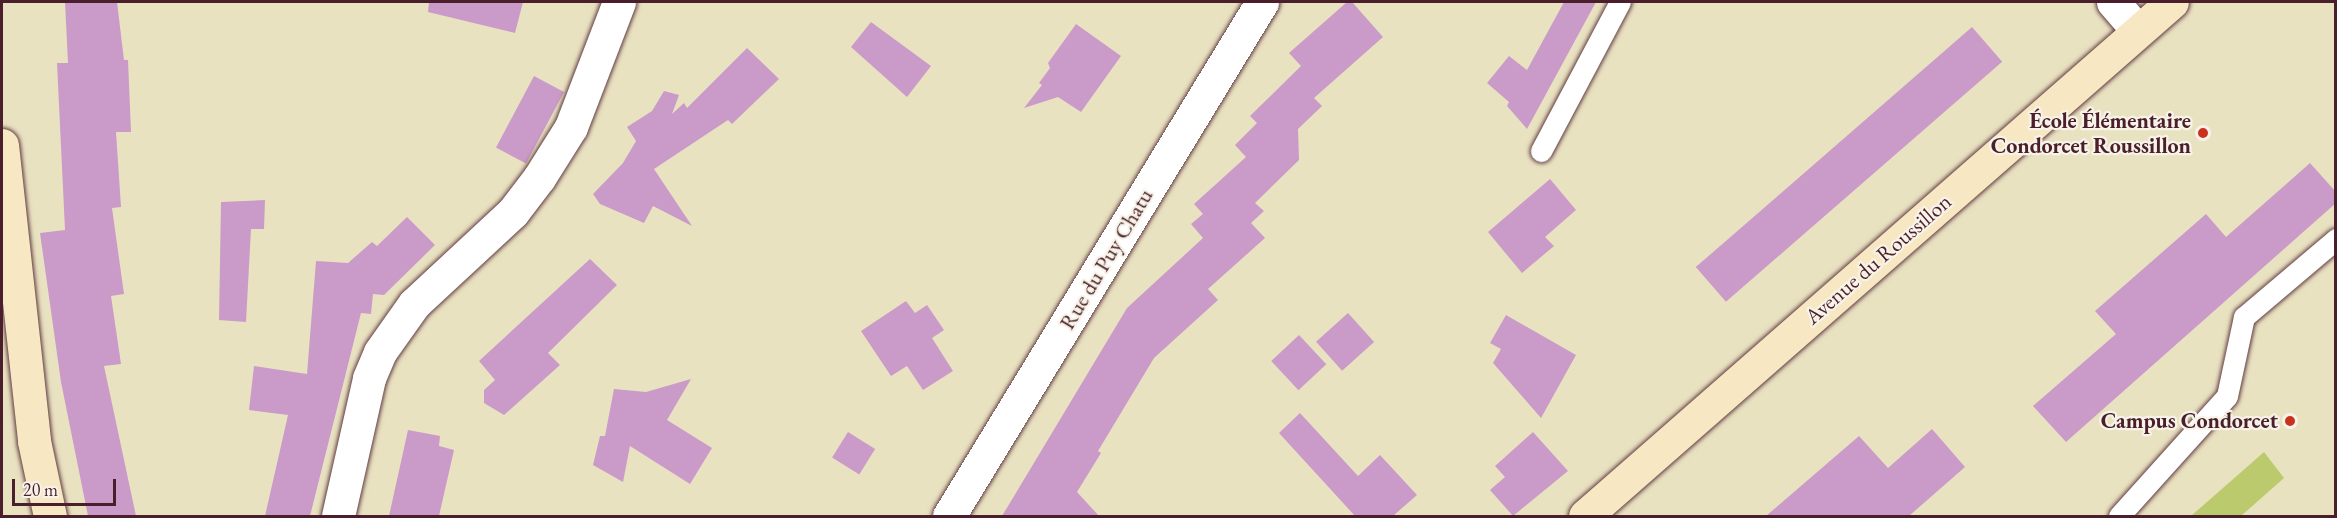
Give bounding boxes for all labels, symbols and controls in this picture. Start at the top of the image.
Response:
place label: École Élémentaire Condorcet Roussillon [1991,107,2191,158]
marker: École Élémentaire Condorcet Roussillon [2196,126,2210,140]
street label: Rue du Puy Chatu [1054,184,1158,334]
street label: Avenue du Roussillon [1799,188,1957,330]
place label: Campus Condorcet [2101,408,2278,434]
marker: Campus Condorcet [2283,414,2297,428]
scale bar [15,467,118,505]
text: 20 m [23,478,58,501]

